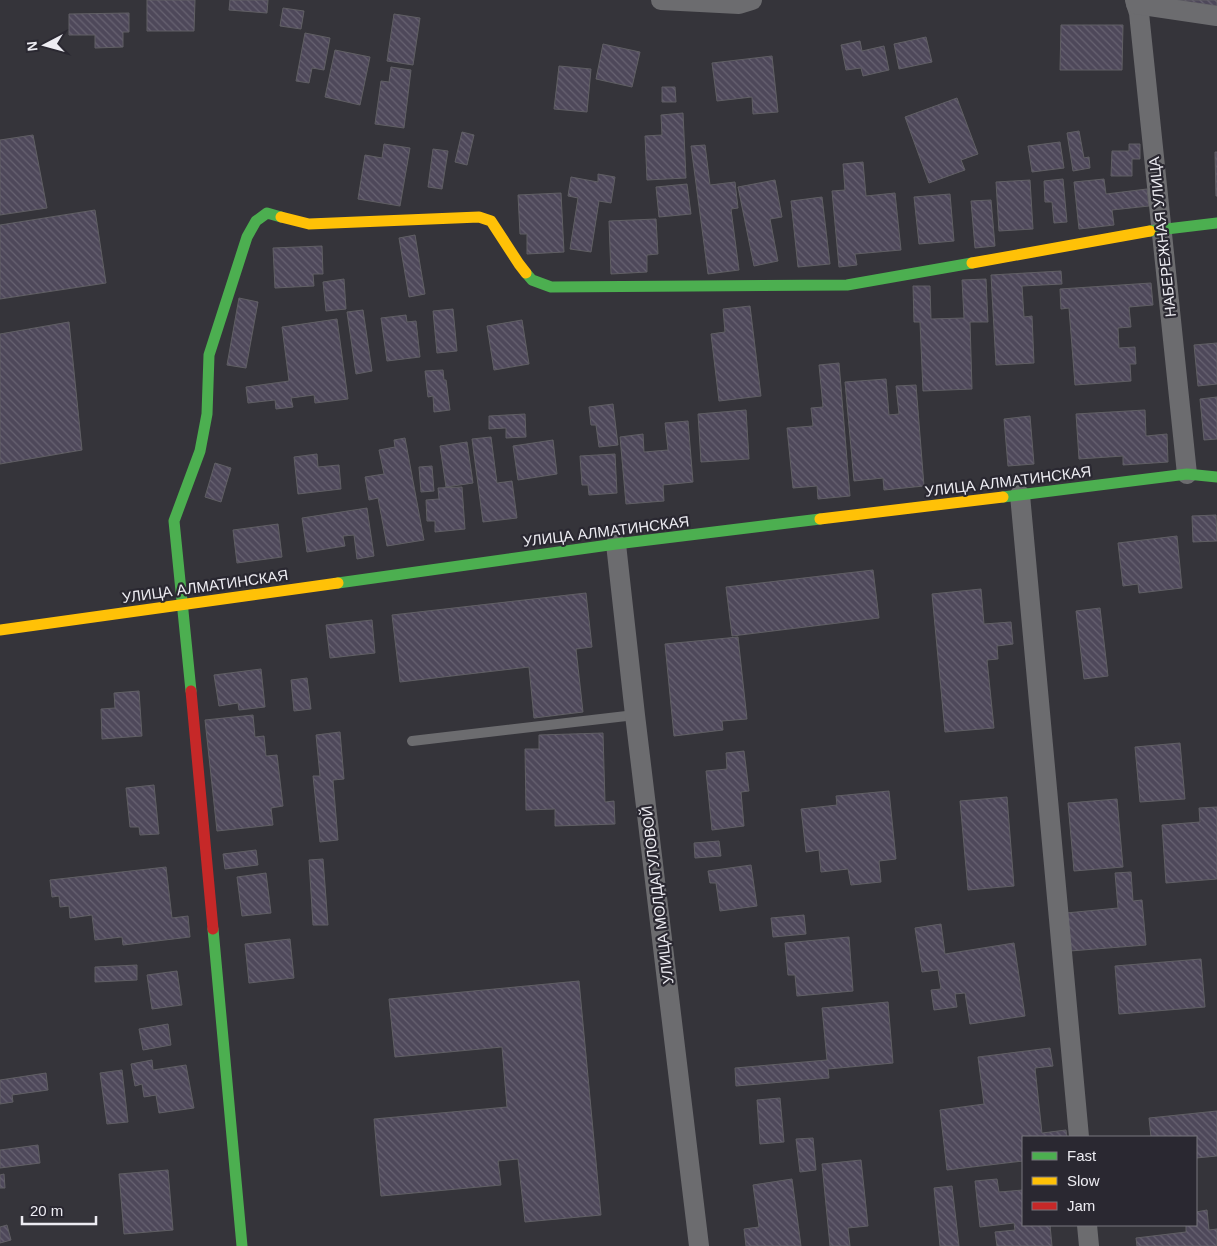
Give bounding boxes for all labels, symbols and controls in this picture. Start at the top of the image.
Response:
north arrow [20,20,70,70]
text: N [24,40,41,52]
street label: НАБЕРЕЖНАЯ УЛИЦА [1145,156,1179,318]
street label: УЛИЦА АЛМАТИНСКАЯ [924,462,1092,500]
street label: УЛИЦА АЛМАТИНСКАЯ [522,512,690,550]
street label: УЛИЦА АЛМАТИНСКАЯ [121,566,289,606]
street label: УЛИЦА МОЛДАГУЛОВОЙ [638,805,676,985]
legend [1022,1136,1197,1226]
text: Fast [1067,1147,1097,1164]
text: Slow [1067,1172,1100,1189]
scale bar [22,1194,96,1226]
text: Jam [1067,1197,1095,1214]
text: 20 m [30,1202,63,1219]

